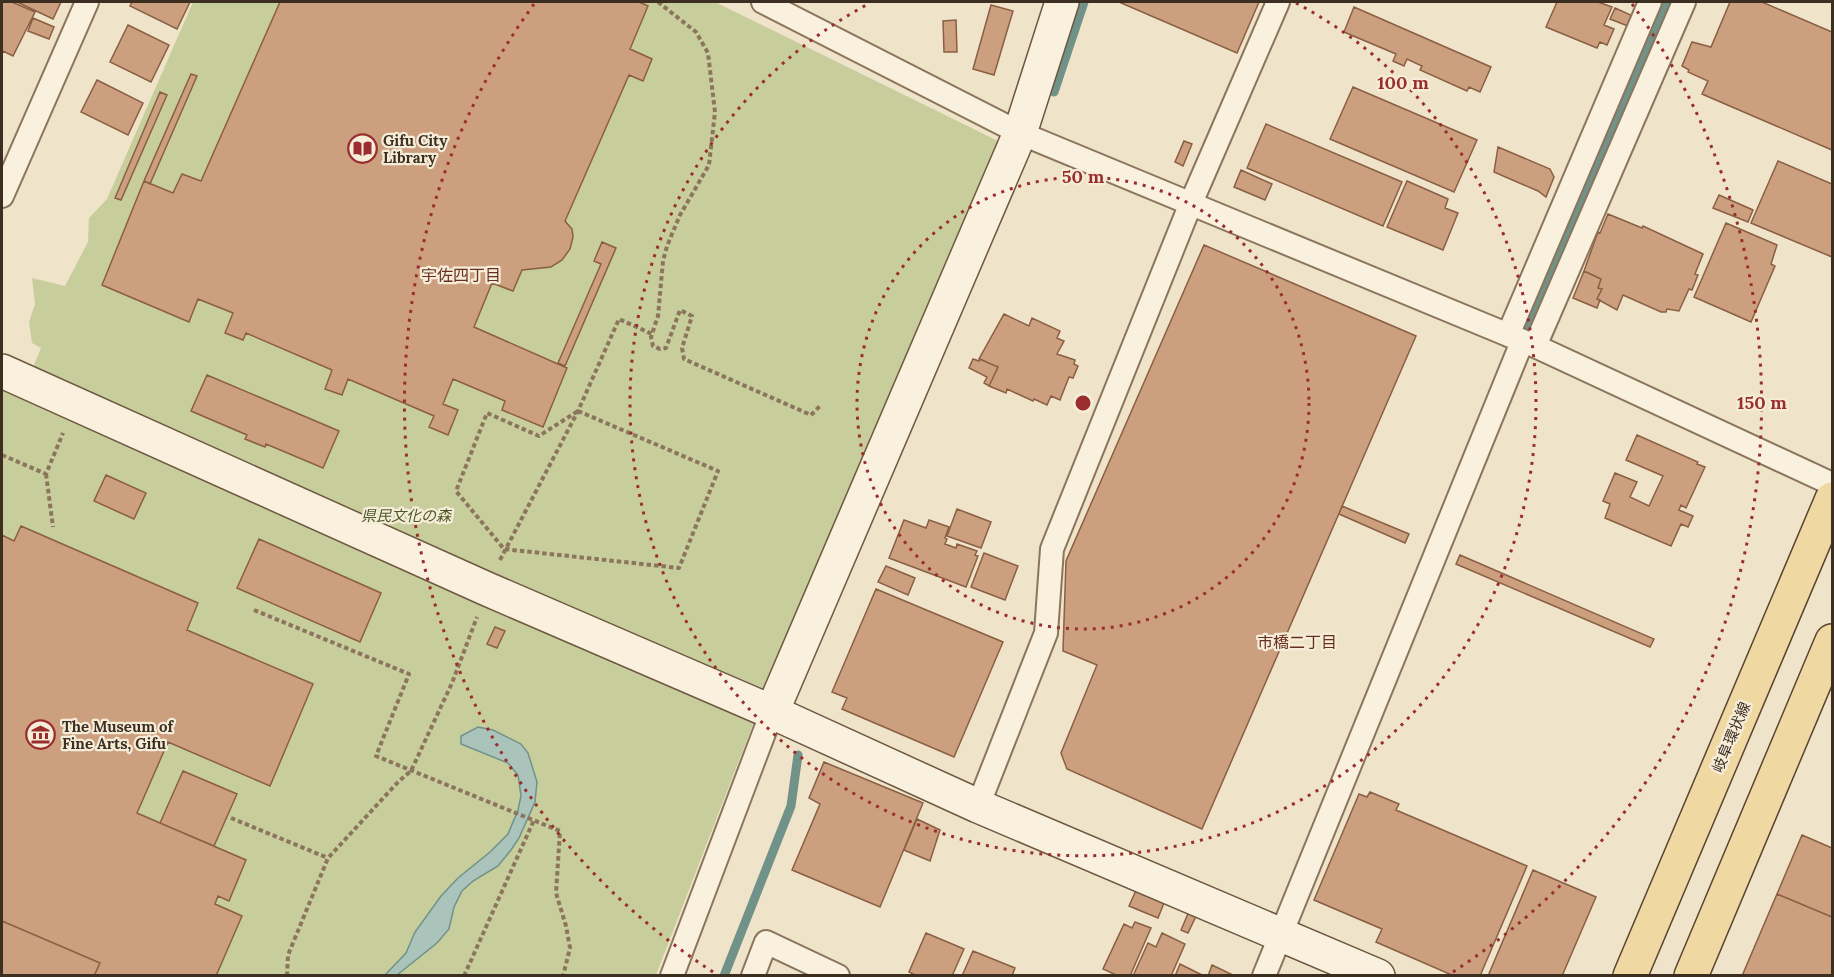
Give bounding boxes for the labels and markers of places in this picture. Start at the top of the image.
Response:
place label: Gifu City Library [383,131,448,167]
library icon: Gifu City Library [346,133,378,165]
centre of rings [1073,393,1093,413]
place label: The Museum of Fine Arts, Gifu [62,717,174,753]
museum icon: The Museum of Fine Arts, Gifu [25,719,57,751]

